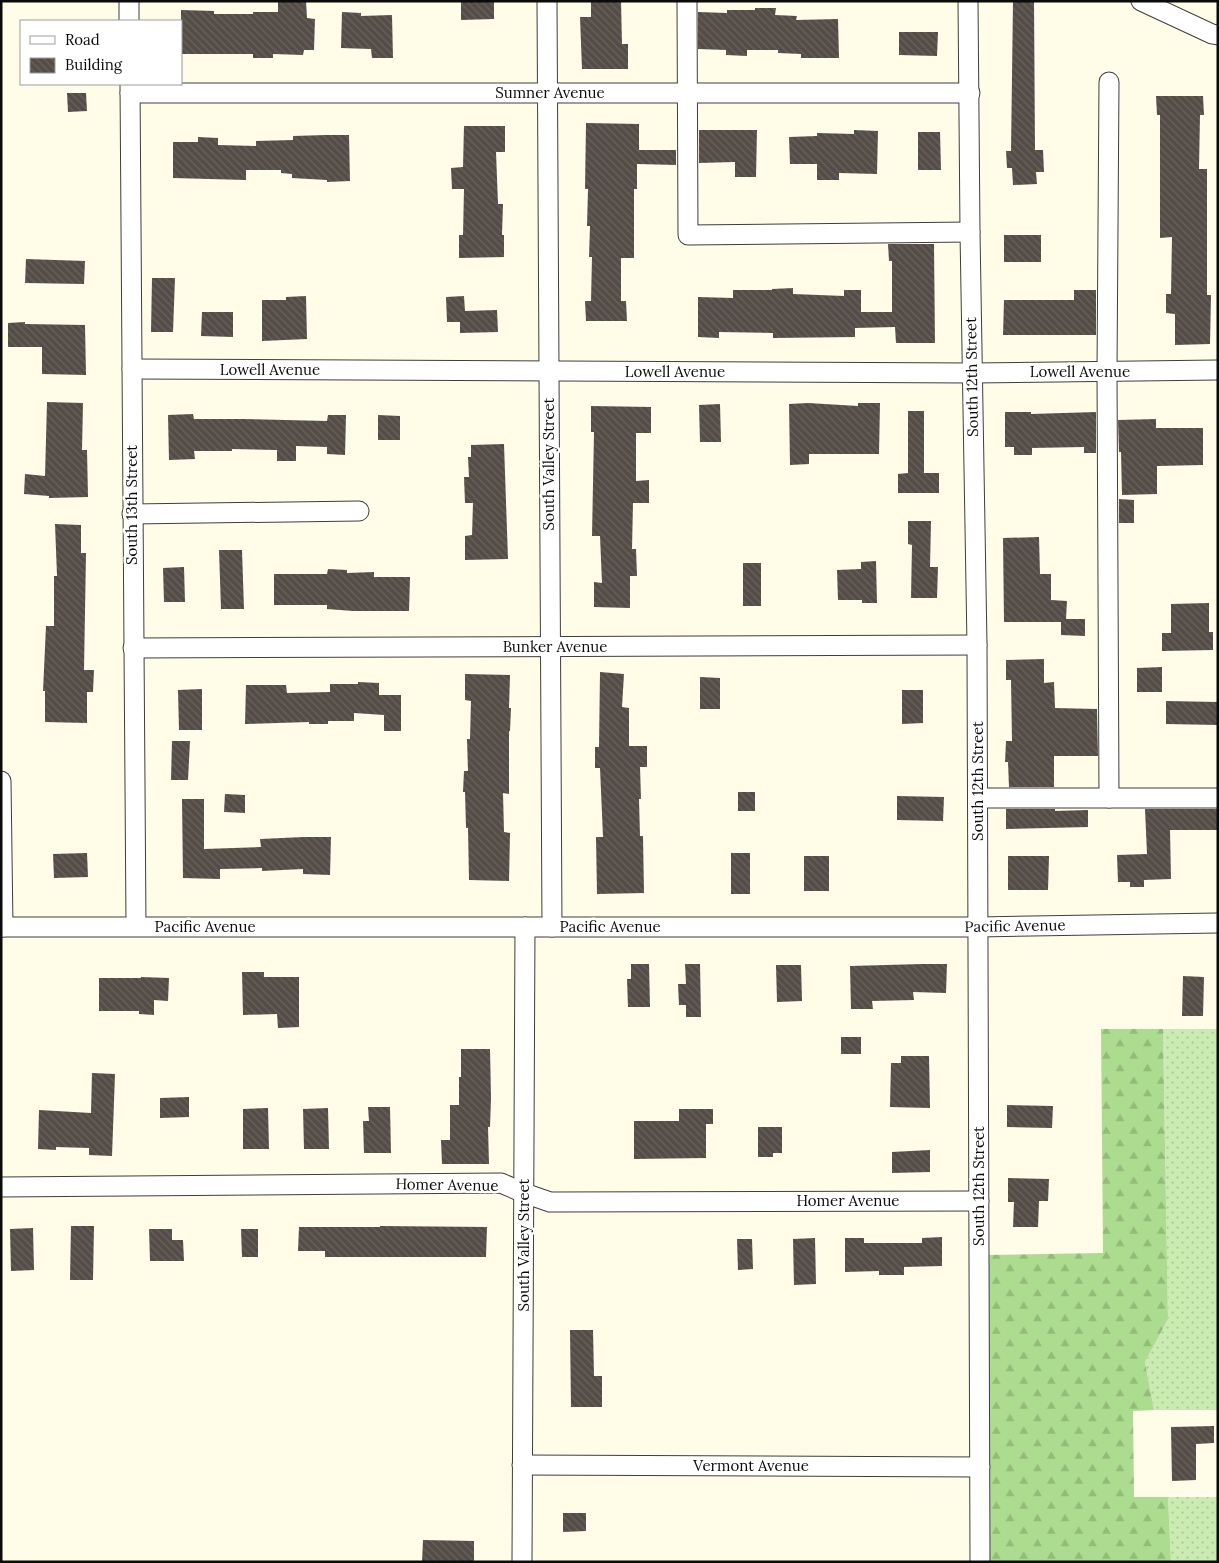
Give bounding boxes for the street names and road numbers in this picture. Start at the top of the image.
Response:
street label: Sumner Avenue [495,83,605,102]
street label: South 12th Street [961,317,982,437]
street label: Lowell Avenue [220,360,320,379]
street label: Lowell Avenue [625,362,725,381]
street label: Lowell Avenue [1030,362,1130,381]
street label: South Valley Street [539,397,558,530]
street label: South 13th Street [122,445,141,565]
street label: Bunker Avenue [503,637,607,656]
street label: South 12th Street [968,721,987,841]
street label: Pacific Avenue [964,915,1066,936]
street label: Pacific Avenue [154,917,256,936]
street label: Pacific Avenue [559,917,661,936]
street label: South 12th Street [969,1126,988,1246]
street label: Homer Avenue [395,1174,499,1195]
street label: South Valley Street [514,1178,533,1311]
street label: Homer Avenue [796,1191,900,1210]
street label: Vermont Avenue [692,1456,809,1475]

